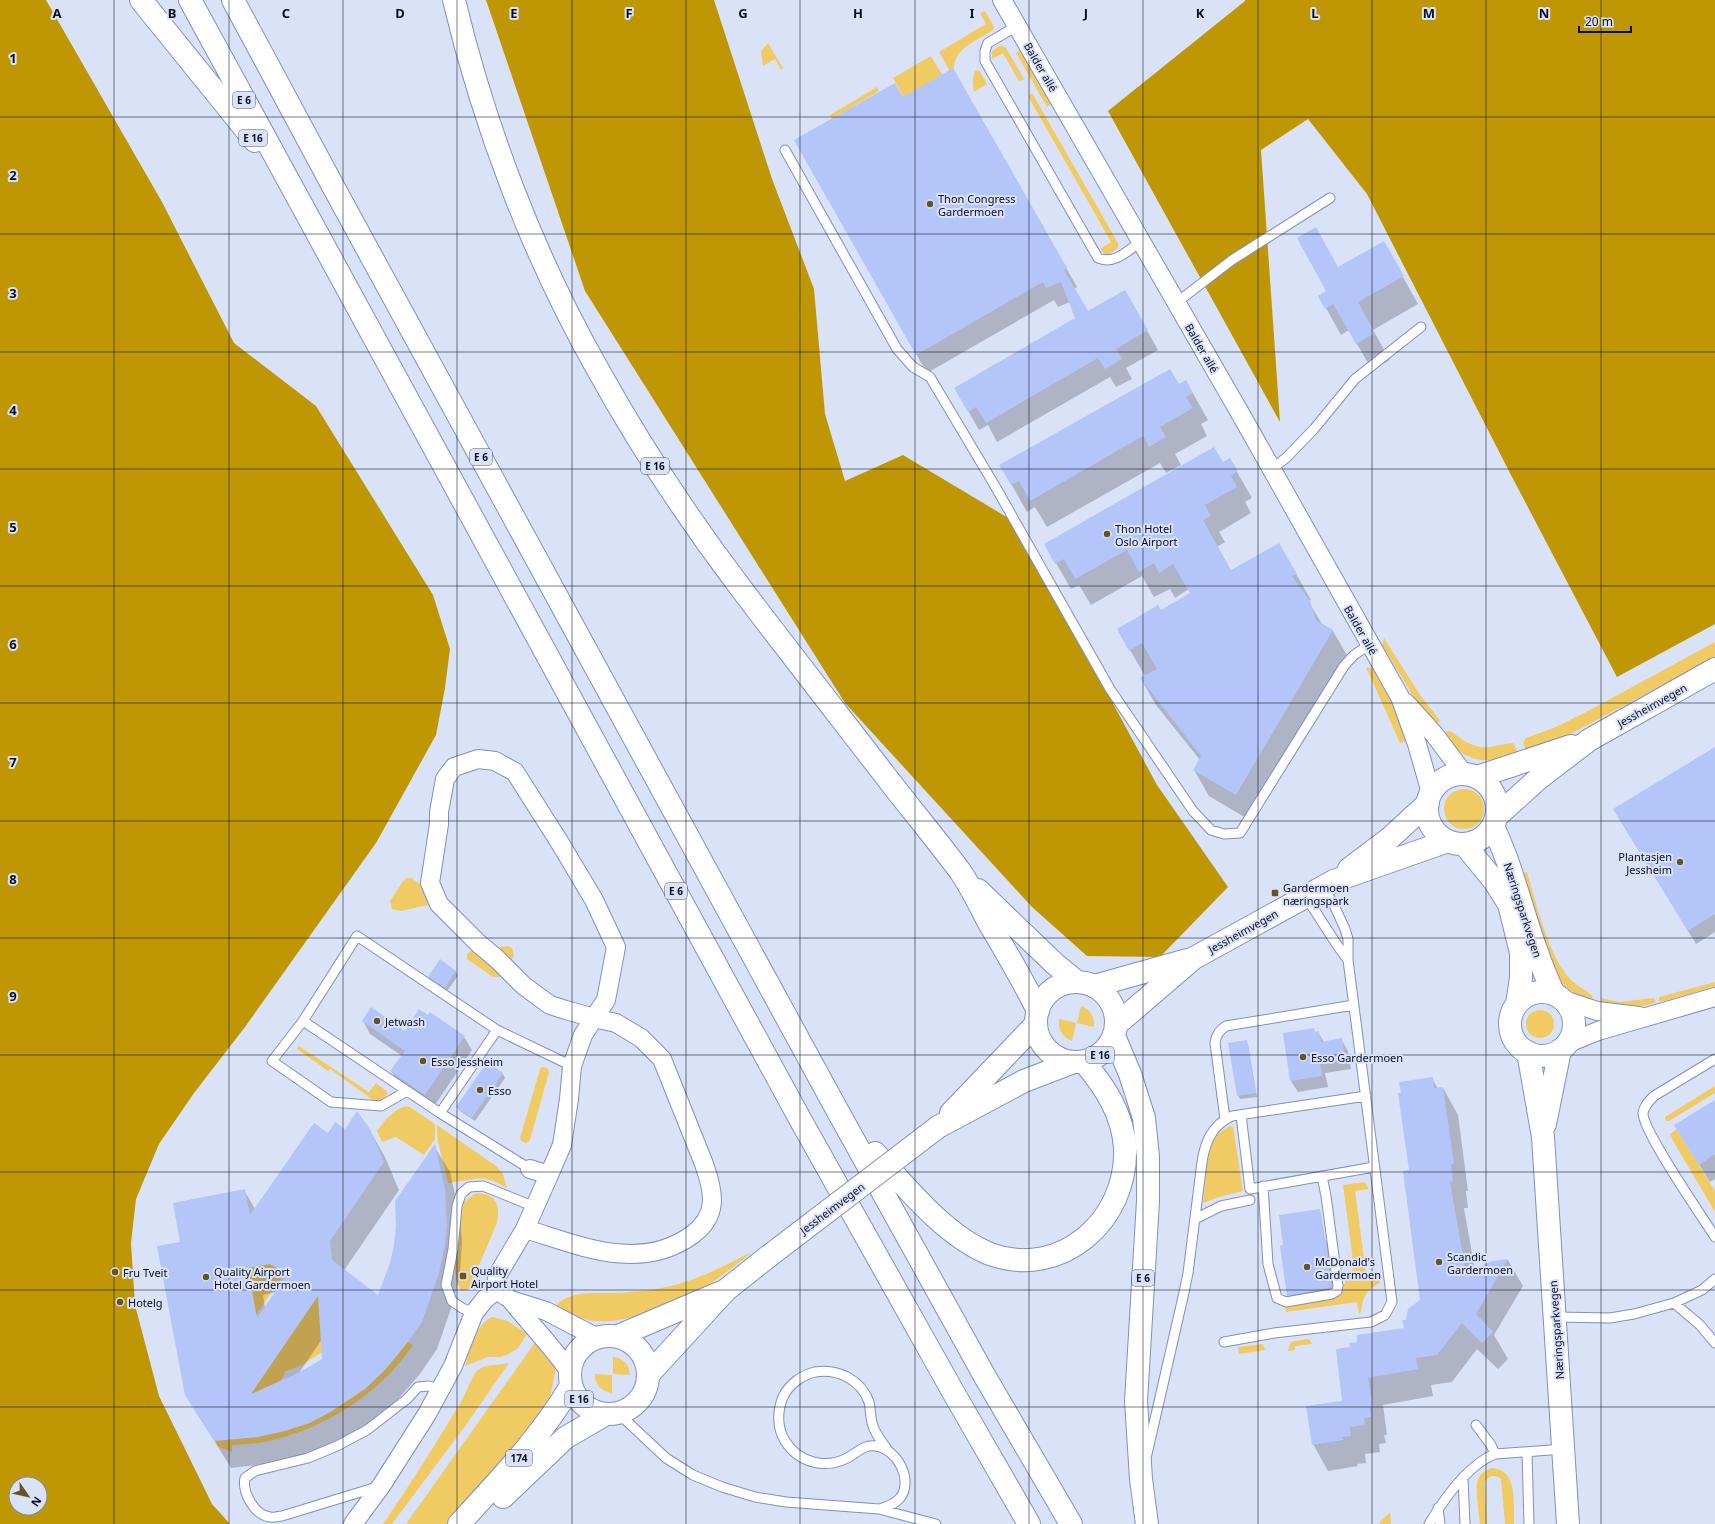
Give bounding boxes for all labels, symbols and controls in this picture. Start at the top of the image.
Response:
text: A [53,4,62,22]
text: B [168,4,176,22]
text: C [282,4,290,22]
text: D [395,4,405,22]
text: E [510,4,518,22]
text: F [625,4,633,22]
text: G [738,4,748,22]
text: H [853,4,863,22]
text: I [969,4,975,22]
text: J [1083,4,1088,22]
text: K [1196,4,1205,22]
text: L [1311,4,1319,22]
text: M [1423,4,1435,22]
text: N [1539,4,1549,22]
scale bar [1579,8,1631,34]
text: 20 m [1585,13,1613,30]
street label: Balder allé [1021,40,1061,94]
text: 1 [9,49,17,67]
road number: E 6 [233,92,255,108]
road number: E 16 [239,130,267,146]
text: 2 [9,166,17,184]
place label: Thon Congress Gardermoen [938,191,1015,219]
marker: Thon Congress Gardermoen [925,199,935,209]
text: 3 [9,284,17,302]
street label: Balder allé [1182,321,1222,375]
text: 4 [9,401,17,419]
road number: E 6 [470,449,492,465]
road number: E 16 [641,458,669,474]
text: 5 [9,518,17,536]
place label: Thon Hotel Oslo Airport [1115,521,1178,549]
marker: Thon Hotel Oslo Airport [1102,529,1112,539]
street label: Balder allé [1341,603,1381,657]
text: 6 [9,635,17,653]
street label: Jessheimvegen [1614,680,1690,731]
text: 7 [9,753,17,771]
place label: Plantasjen Jessheim [1618,849,1672,877]
marker: Plantasjen Jessheim [1675,857,1685,867]
street label: Næringsparkvegen [1501,861,1545,959]
text: 8 [9,870,17,888]
place label: Gardermoen næringspark [1283,880,1349,908]
road number: E 6 [665,883,687,899]
marker: Gardermoen næringspark [1270,888,1280,898]
street label: Jessheimvegen [1205,906,1281,957]
text: 9 [9,987,17,1005]
place label: Jetwash [384,1014,425,1029]
marker: Jetwash [372,1016,382,1026]
road number: E 16 [1086,1047,1114,1063]
place label: Esso Gardermoen [1311,1050,1403,1065]
marker: Esso Gardermoen [1298,1052,1308,1062]
place label: Esso Jessheim [431,1054,503,1069]
marker: Esso Jessheim [418,1056,428,1066]
place label: Esso [488,1083,512,1098]
marker: Esso [475,1085,485,1095]
street label: Jessheimvegen [796,1179,867,1238]
place label: Scandic Gardermoen [1447,1249,1513,1277]
place label: McDonald's Gardermoen [1315,1254,1381,1282]
marker: Scandic Gardermoen [1434,1257,1444,1267]
marker: McDonald's Gardermoen [1302,1262,1312,1272]
place label: Quality Airport Hotel [471,1263,538,1291]
place label: Quality Airport Hotel Gardermoen [214,1264,311,1292]
place label: Fru Tveit [123,1265,167,1280]
marker: Fru Tveit [110,1267,120,1277]
road number: E 6 [1132,1270,1154,1286]
marker: Quality Airport Hotel [458,1271,468,1281]
marker: Quality Airport Hotel Gardermoen [201,1272,211,1282]
street label: Næringsparkvegen [1545,1280,1567,1380]
place label: Hotelg [128,1295,163,1310]
marker: Hotelg [115,1297,125,1307]
road number: E 16 [565,1391,593,1407]
road number: 174 [506,1450,532,1466]
north arrow [8,1476,48,1516]
text: N [28,1494,45,1510]

